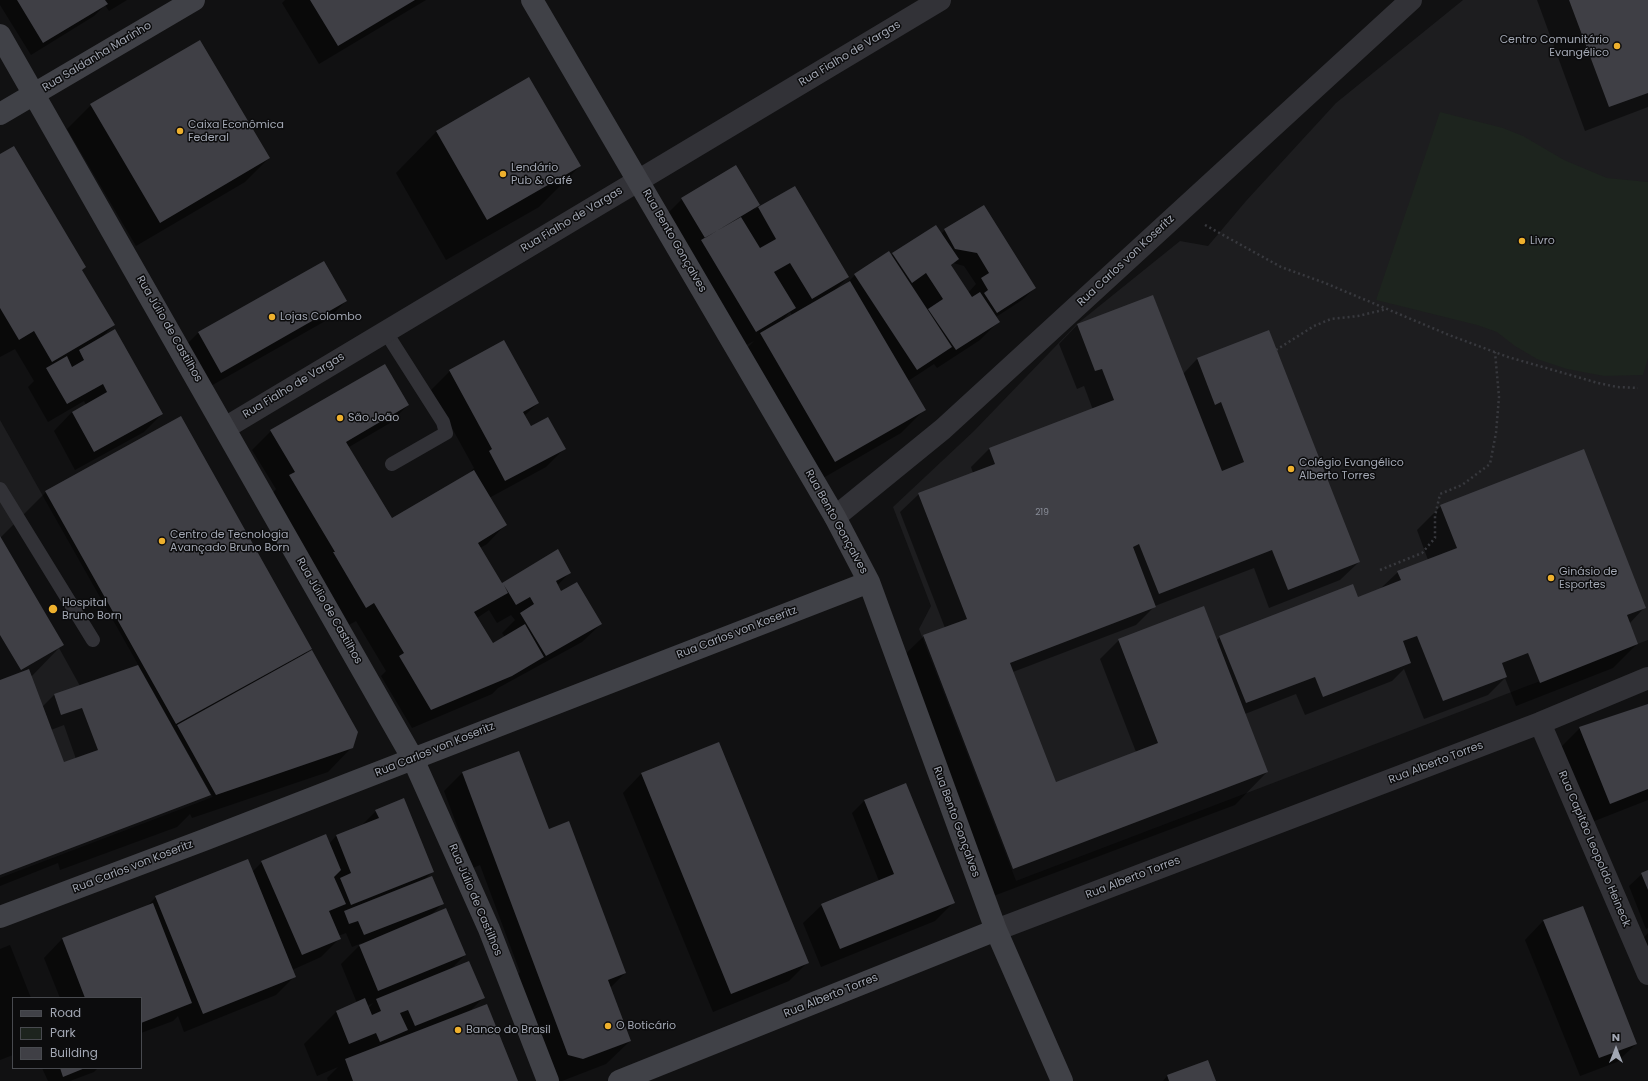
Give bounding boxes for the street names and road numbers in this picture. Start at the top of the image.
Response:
street label: Rua Fialho de Vargas [797,18,903,90]
street label: Rua Saldanha Marinho [40,19,154,95]
street label: Rua Fialho de Vargas [519,184,625,256]
street label: Rua Bento Gonçalves [639,187,709,295]
street label: Rua Carlos von Koseritz [1075,213,1177,309]
street label: Rua Júlio de Castilhos [133,274,205,384]
street label: Rua Fialho de Vargas [241,350,347,422]
street label: Rua Bento Gonçalves [802,468,870,576]
street label: Rua Júlio de Castilhos [293,556,365,666]
street label: Rua Carlos von Koseritz [675,604,799,662]
street label: Rua Carlos von Koseritz [373,720,497,780]
street label: Rua Alberto Torres [1387,739,1485,787]
street label: Rua Bento Gonçalves [930,765,982,879]
street label: Rua Capitão Leopoldo Heineck [1555,769,1633,929]
street label: Rua Carlos von Koseritz [71,838,195,896]
street label: Rua Júlio de Castilhos [445,842,505,958]
street label: Rua Alberto Torres [1084,854,1182,902]
street label: Rua Alberto Torres [782,971,880,1021]

